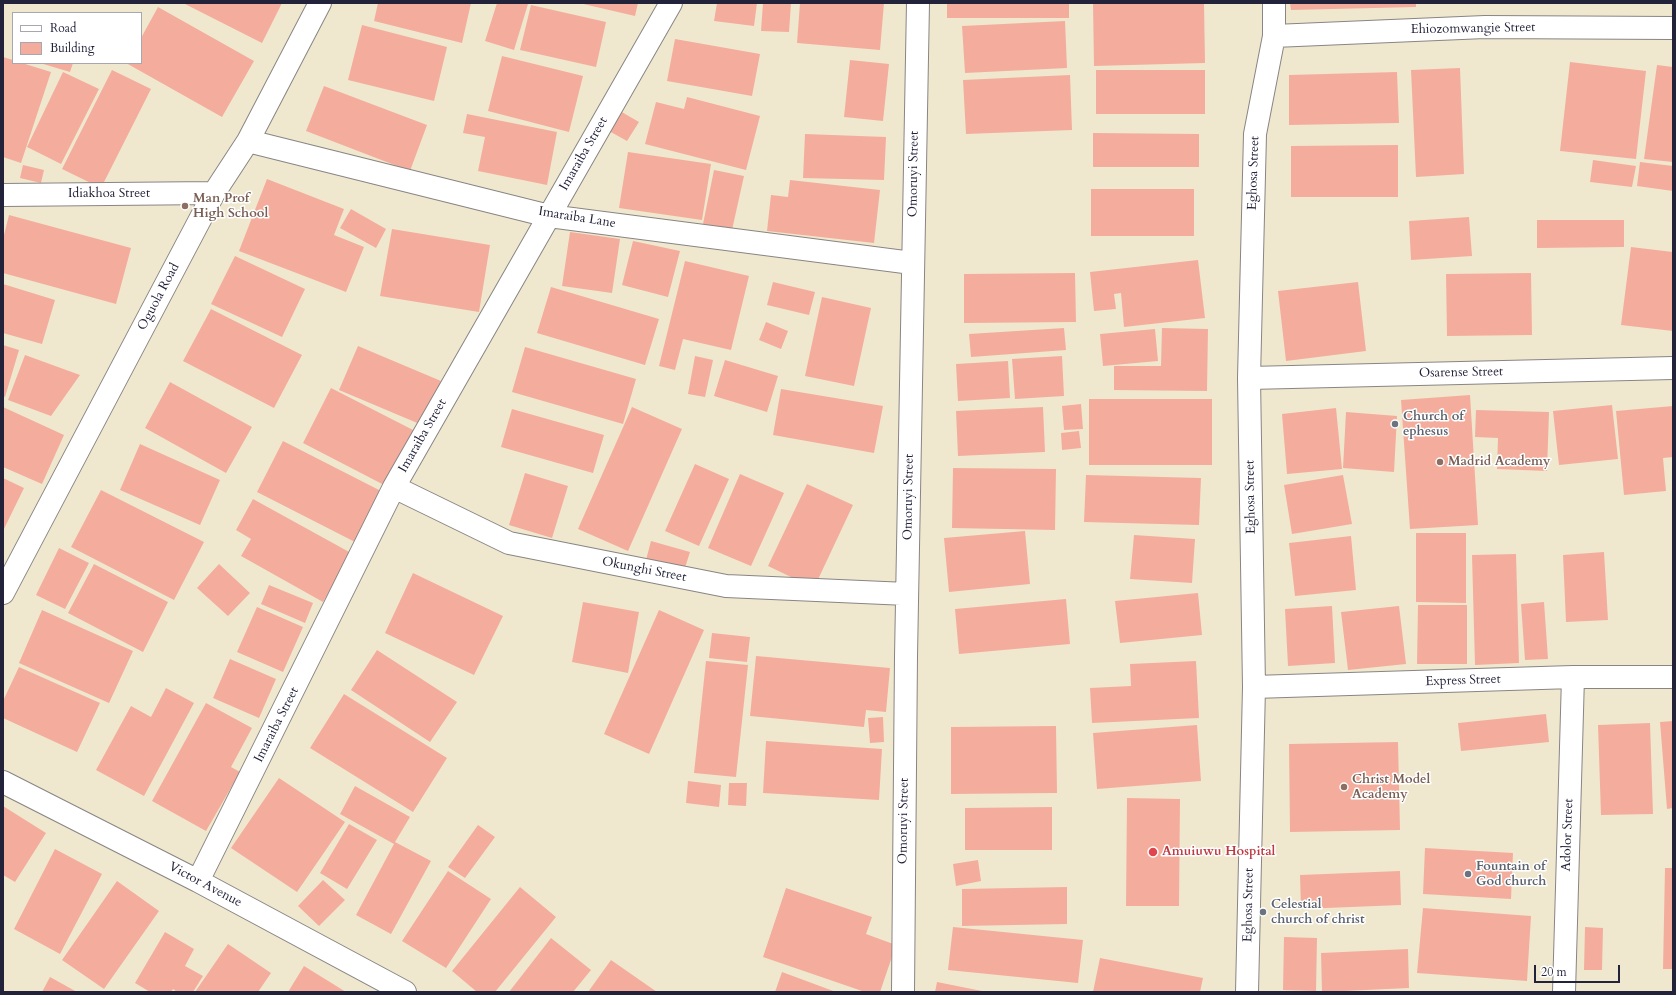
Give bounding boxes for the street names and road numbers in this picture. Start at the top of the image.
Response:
street label: Ehiozomwangie Street [1411,20,1535,38]
street label: Imaraiba Street [557,114,611,194]
street label: Omoruyi Street [905,131,923,217]
street label: Eghosa Street [1245,136,1263,210]
street label: Idiakhoa Street [68,186,150,202]
street label: Imaraiba Lane [537,204,617,232]
street label: Oguola Road [135,261,183,333]
street label: Osarense Street [1419,364,1503,382]
street label: Imaraiba Street [396,396,450,476]
street label: Omoruyi Street [900,454,918,540]
street label: Eghosa Street [1243,460,1259,534]
street label: Okunghi Street [601,554,687,586]
street label: Express Street [1425,672,1501,690]
street label: Imaraiba Street [251,685,303,765]
street label: Omoruyi Street [895,778,913,864]
street label: Adolor Street [1559,798,1577,872]
street label: Victor Avenue [166,859,244,911]
street label: Eghosa Street [1241,868,1257,942]

